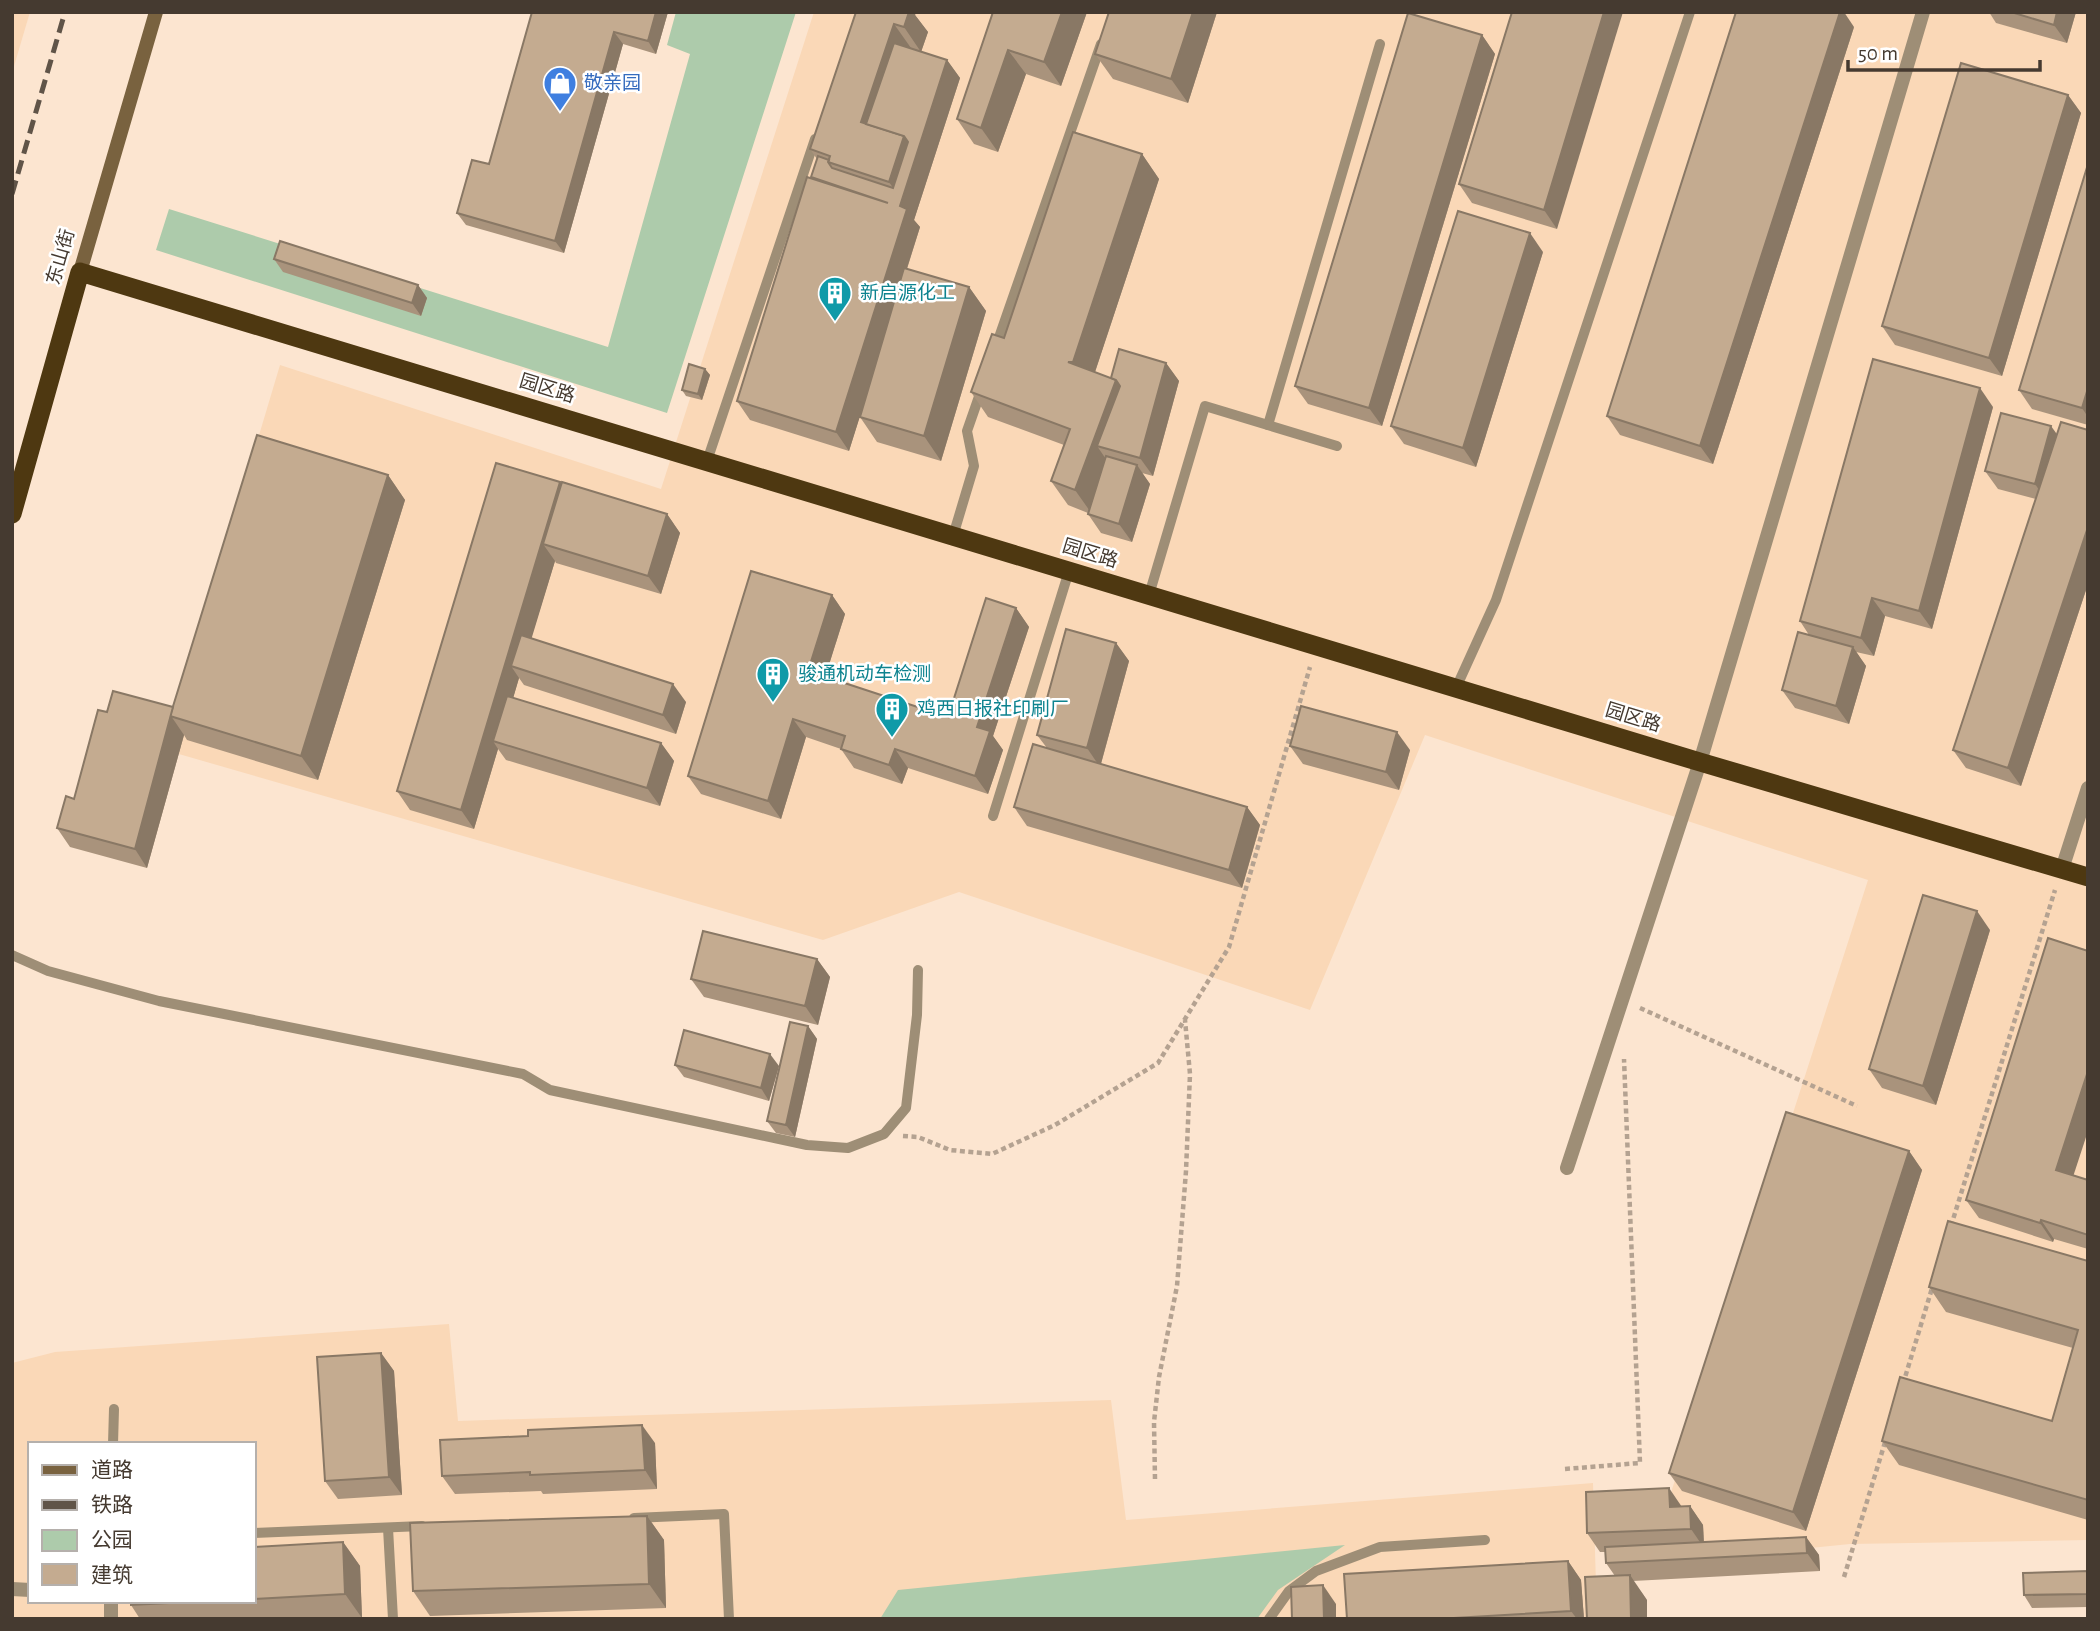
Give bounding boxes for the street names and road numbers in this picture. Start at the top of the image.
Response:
street label: 东山街 [42,226,78,287]
street label: 园区路 [517,371,577,406]
street label: 园区路 [1060,536,1120,571]
street label: 园区路 [1603,700,1663,735]

